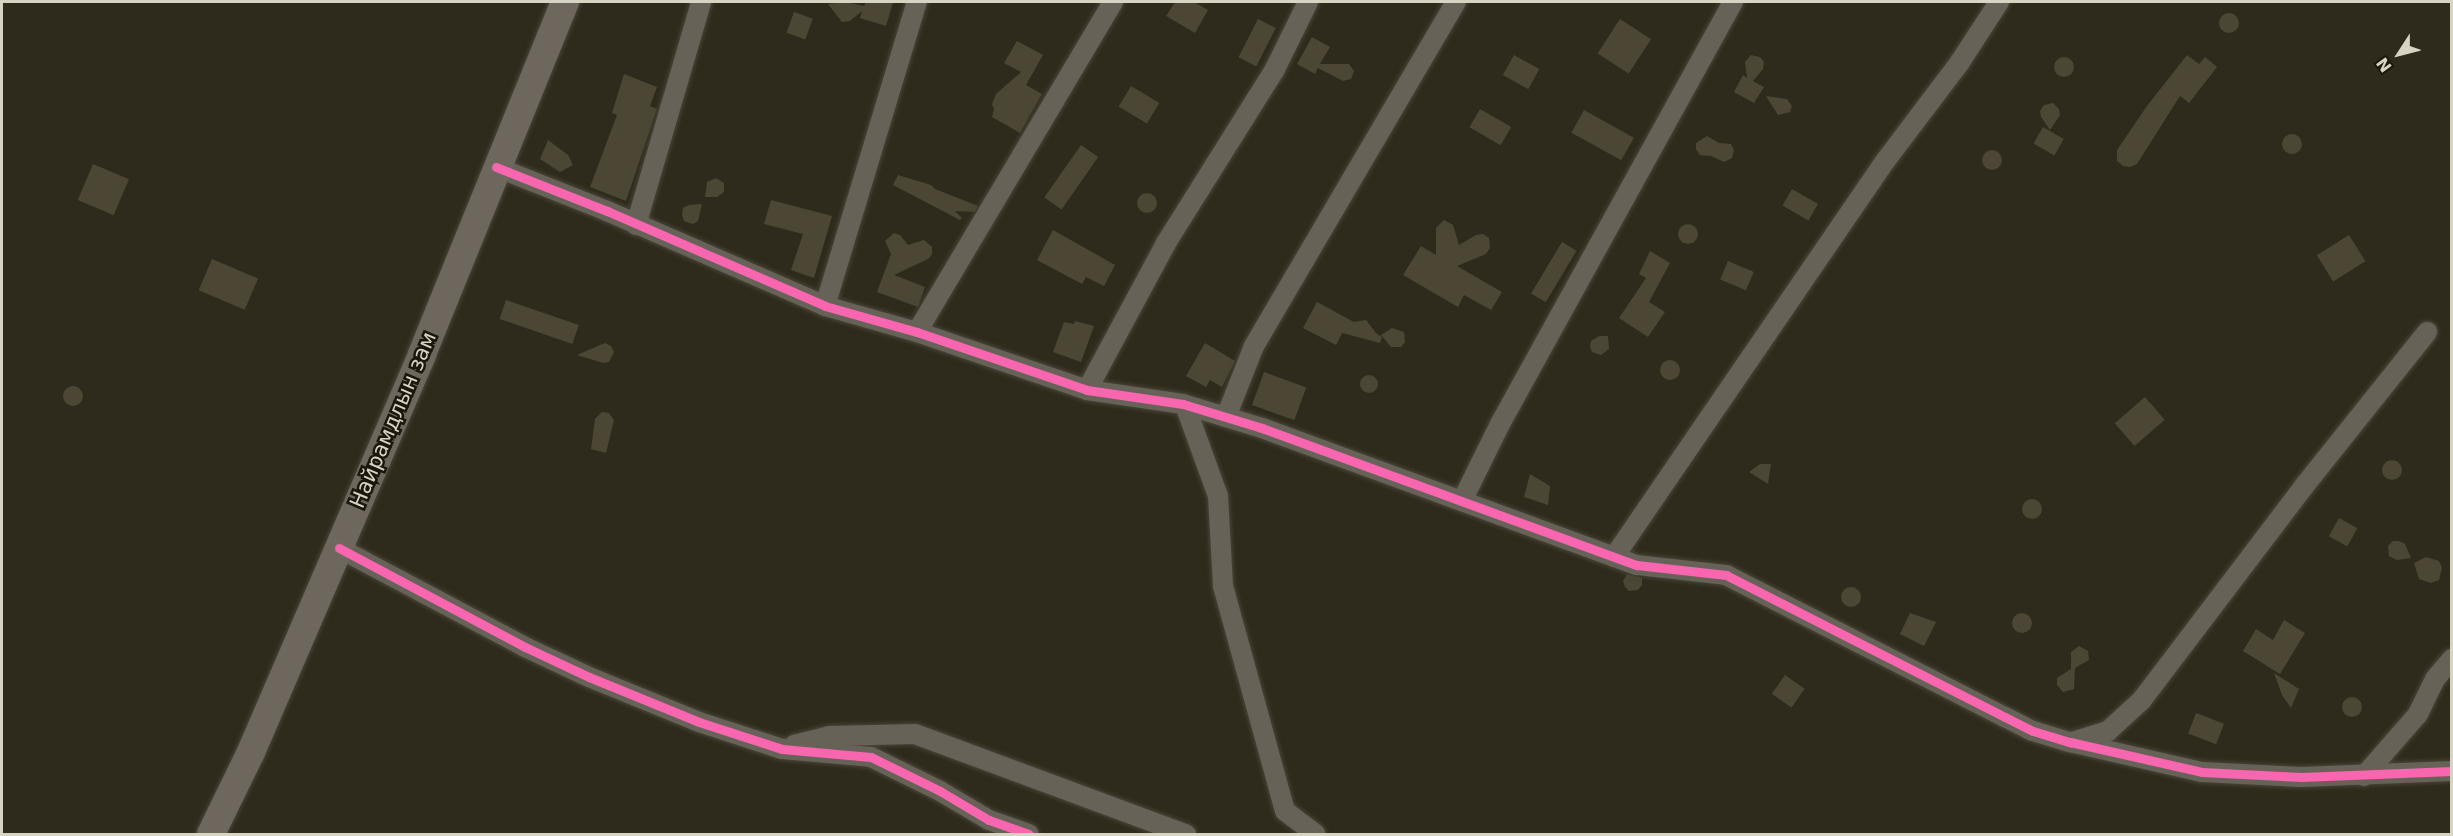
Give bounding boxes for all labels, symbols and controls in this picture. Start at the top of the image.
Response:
north arrow [2369,24,2429,84]
text: N [2372,54,2396,76]
street label: Найрамдлын зам [344,328,442,512]

